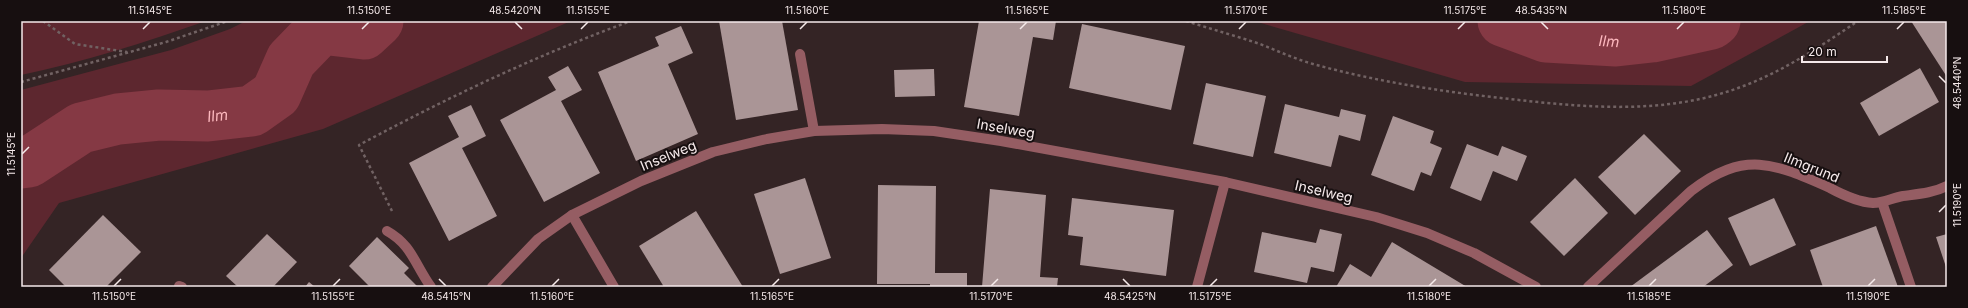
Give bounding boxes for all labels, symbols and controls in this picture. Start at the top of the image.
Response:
text: 11.5145°E [128,4,172,16]
text: 11.5150°E [347,4,391,16]
text: 48.5420°N [489,4,541,16]
text: 11.5155°E [566,4,610,16]
text: 11.5160°E [785,4,829,16]
text: 11.5165°E [1005,4,1049,16]
text: 11.5170°E [1224,4,1268,16]
text: 11.5175°E [1443,4,1487,16]
text: 48.5435°N [1515,4,1567,16]
text: 11.5180°E [1662,4,1706,16]
text: 11.5185°E [1882,4,1926,16]
water label: Ilm [1598,31,1620,51]
scale bar [1802,38,1887,64]
text: 20 m [1808,44,1837,59]
text: 48.5440°N [1951,57,1963,109]
water label: Ilm [206,104,229,126]
street label: Inselweg [976,115,1036,141]
text: 11.5145°E [5,132,17,176]
street label: Inselweg [637,136,699,174]
street label: Ilmgrund [1782,148,1842,186]
street label: Inselweg [1293,176,1355,206]
text: 11.5190°E [1951,183,1963,227]
text: 11.5150°E [92,290,136,302]
text: 11.5155°E [311,290,355,302]
text: 48.5415°N [421,290,471,302]
text: 11.5160°E [530,290,574,302]
text: 11.5165°E [750,290,794,302]
text: 11.5170°E [969,290,1013,302]
text: 48.5425°N [1104,290,1156,302]
text: 11.5175°E [1188,290,1232,302]
text: 11.5180°E [1407,290,1451,302]
text: 11.5185°E [1627,290,1671,302]
text: 11.5190°E [1846,290,1890,302]

